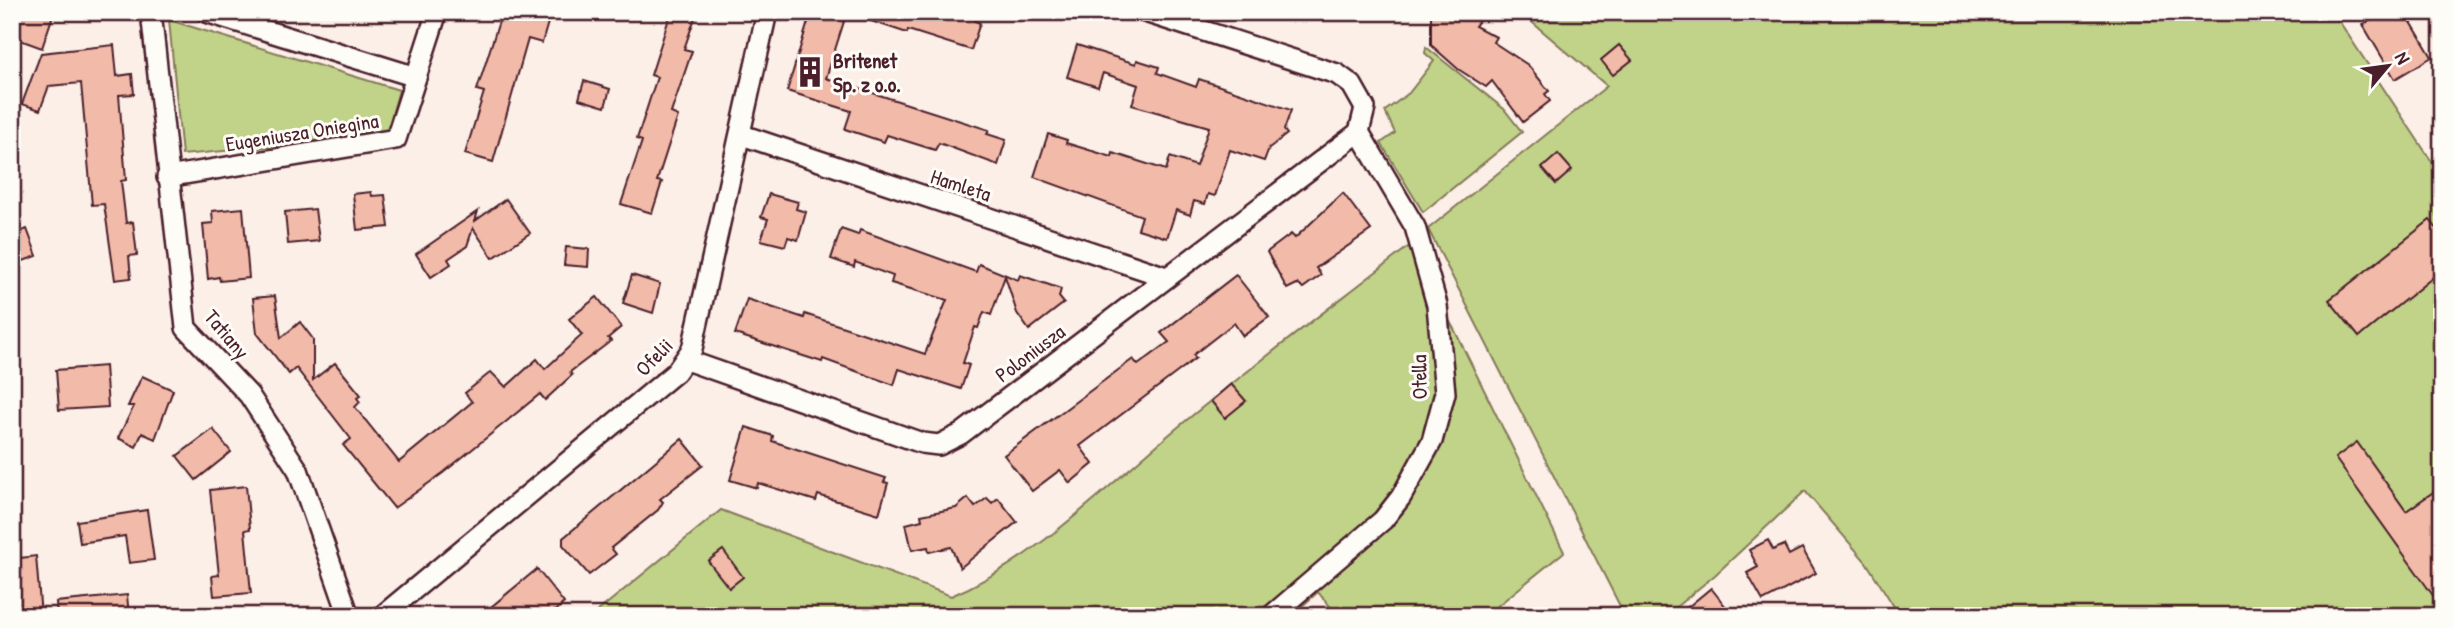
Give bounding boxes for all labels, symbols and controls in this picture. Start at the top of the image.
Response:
north arrow [2352,32,2422,102]
place label: Britenet Sp. z o.o. [833,46,901,100]
text: N [2389,47,2417,68]
building icon: Britenet Sp. z o.o. [793,55,827,89]
street label: Eugeniusza Oniegina [224,106,380,158]
street label: Hamleta [927,162,995,208]
street label: Tatiany [198,303,256,365]
street label: Poloniusza [989,317,1071,389]
street label: Ofelii [629,332,679,382]
street label: Otella [1404,354,1434,400]

